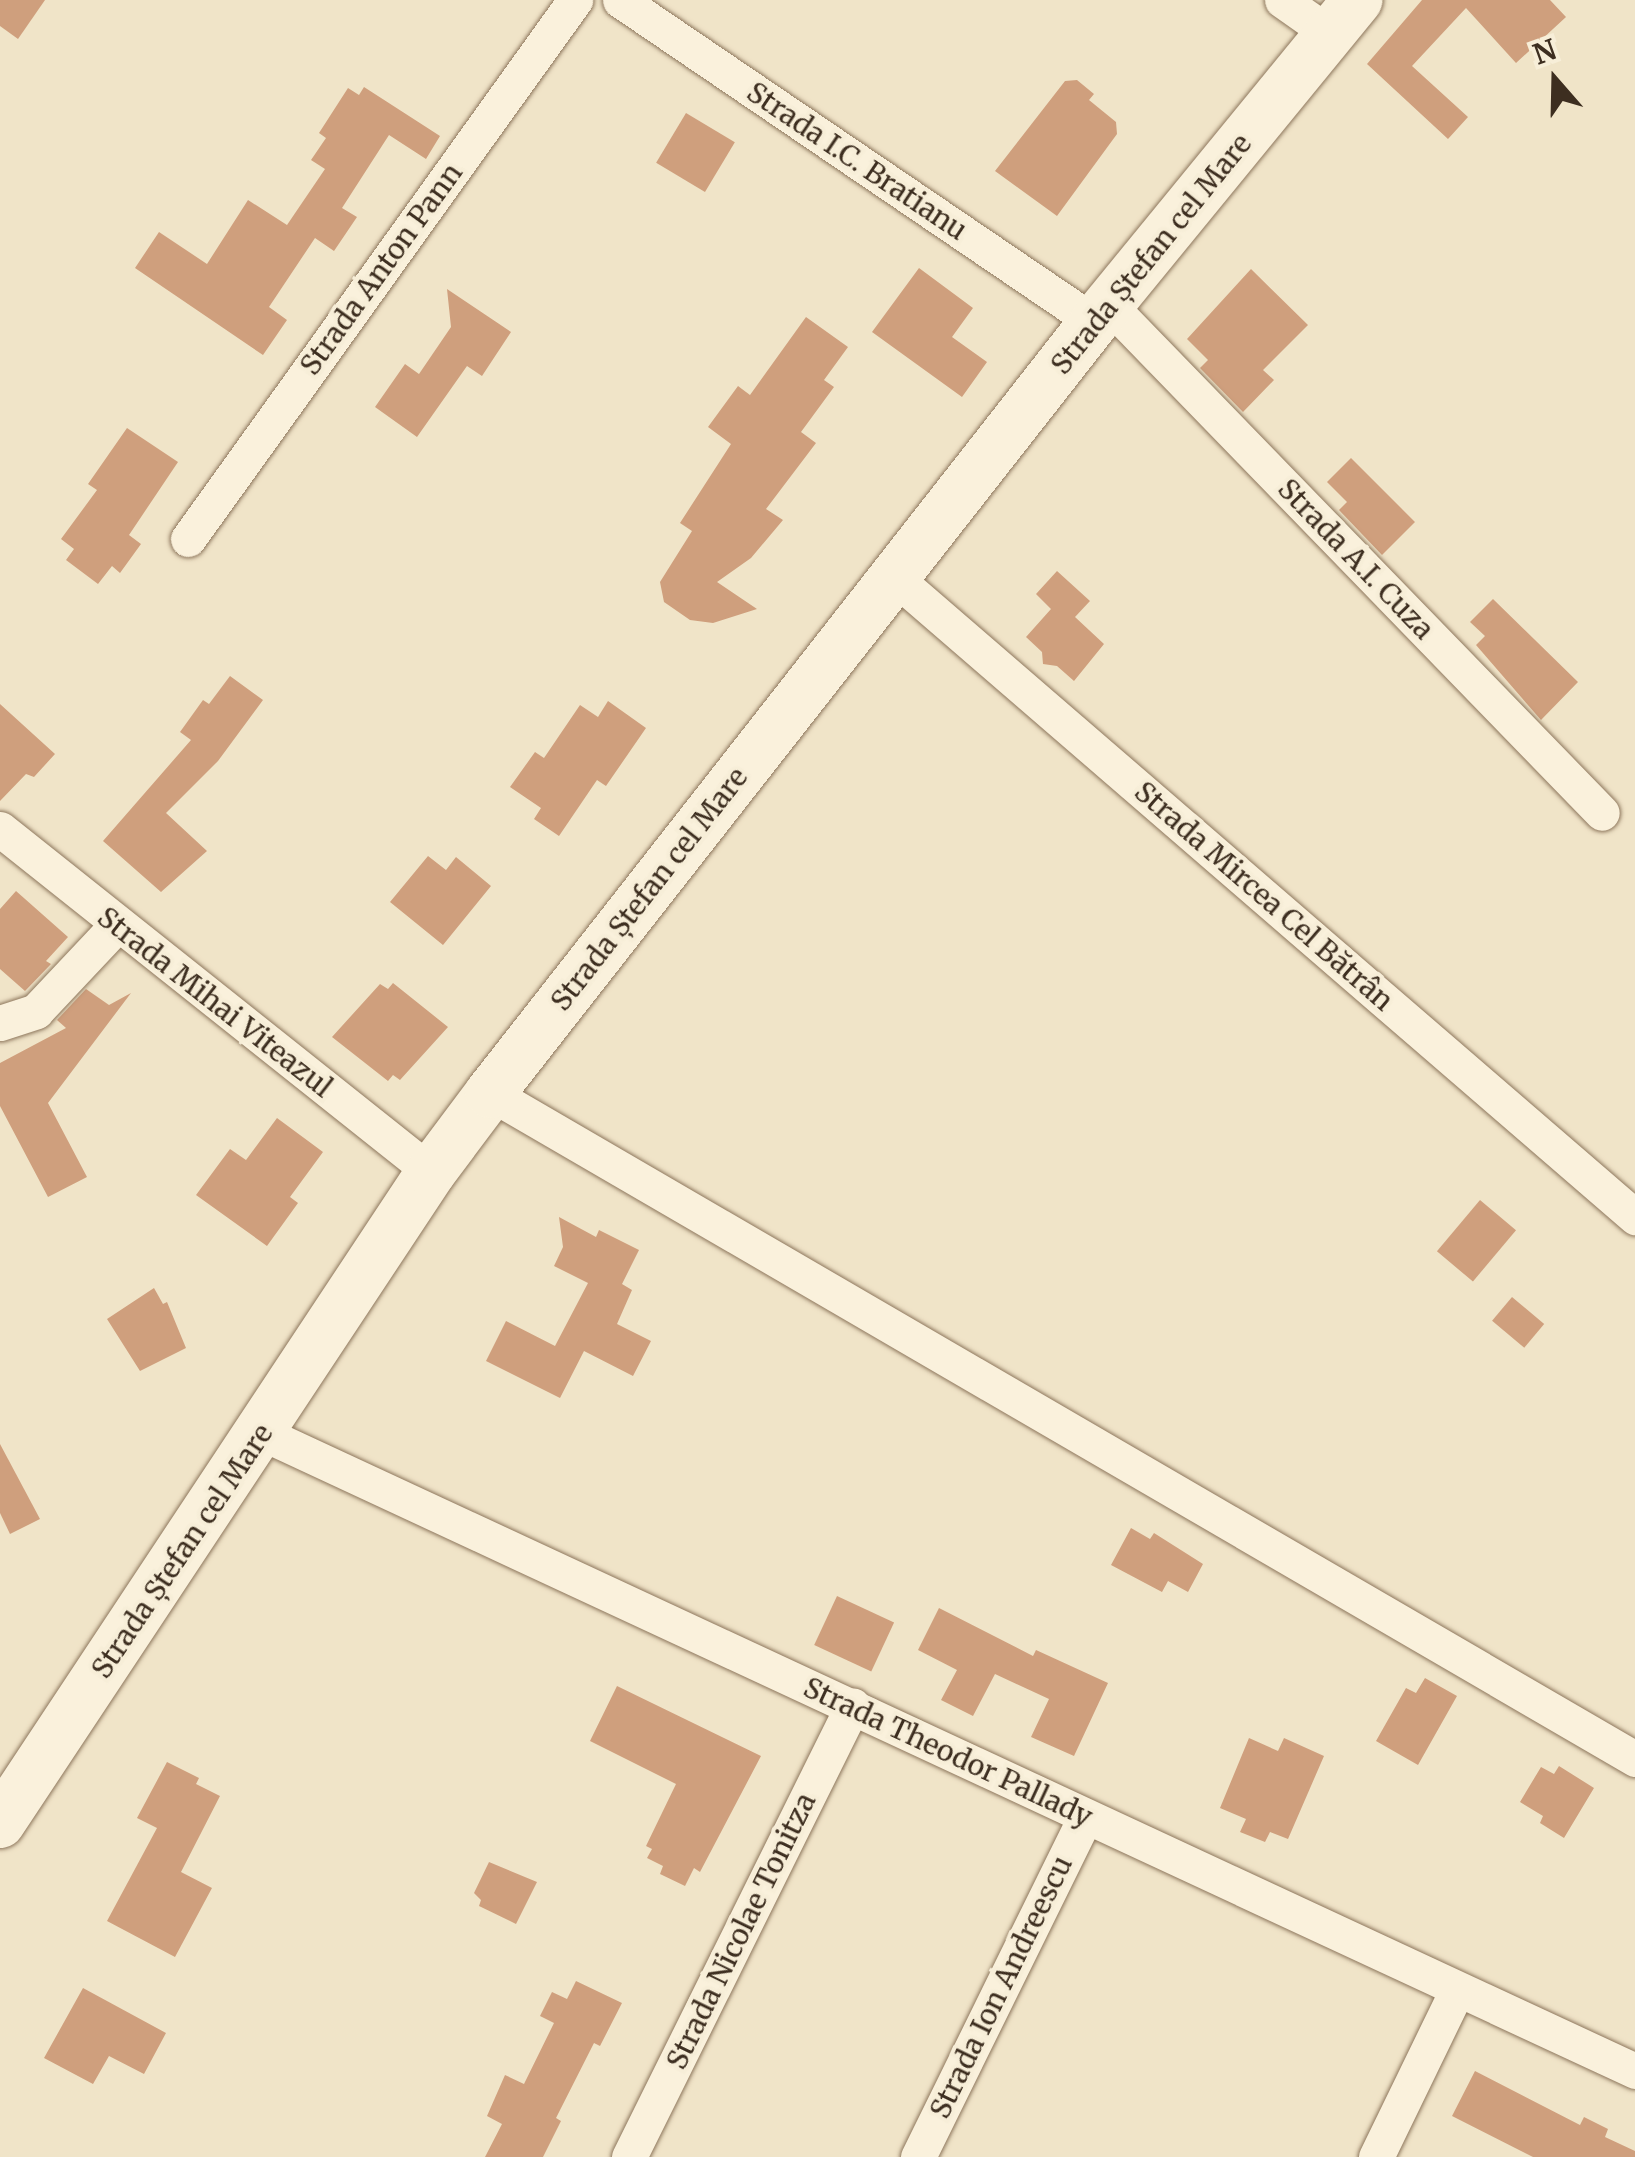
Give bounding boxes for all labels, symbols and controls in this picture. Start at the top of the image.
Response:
north arrow [1505,30,1605,130]
text: N [1528,31,1561,73]
street label: Strada I.C. Bratianu [741,75,973,247]
street label: Strada Ștefan cel Mare [1044,127,1258,381]
street label: Strada Anton Pann [293,157,469,381]
street label: Strada A.I. Cuza [1271,472,1441,646]
street label: Strada Ștefan cel Mare [544,761,754,1017]
street label: Strada Mircea Cel Bătrân [1128,775,1400,1017]
street label: Strada Mihai Viteazul [91,900,339,1104]
street label: Strada Ștefan cel Mare [84,1418,280,1684]
street label: Strada Theodor Pallady [798,1670,1098,1834]
street label: Strada Nicolae Tonitza [659,1787,823,2075]
street label: Strada Ion Andreescu [923,1850,1079,2124]

